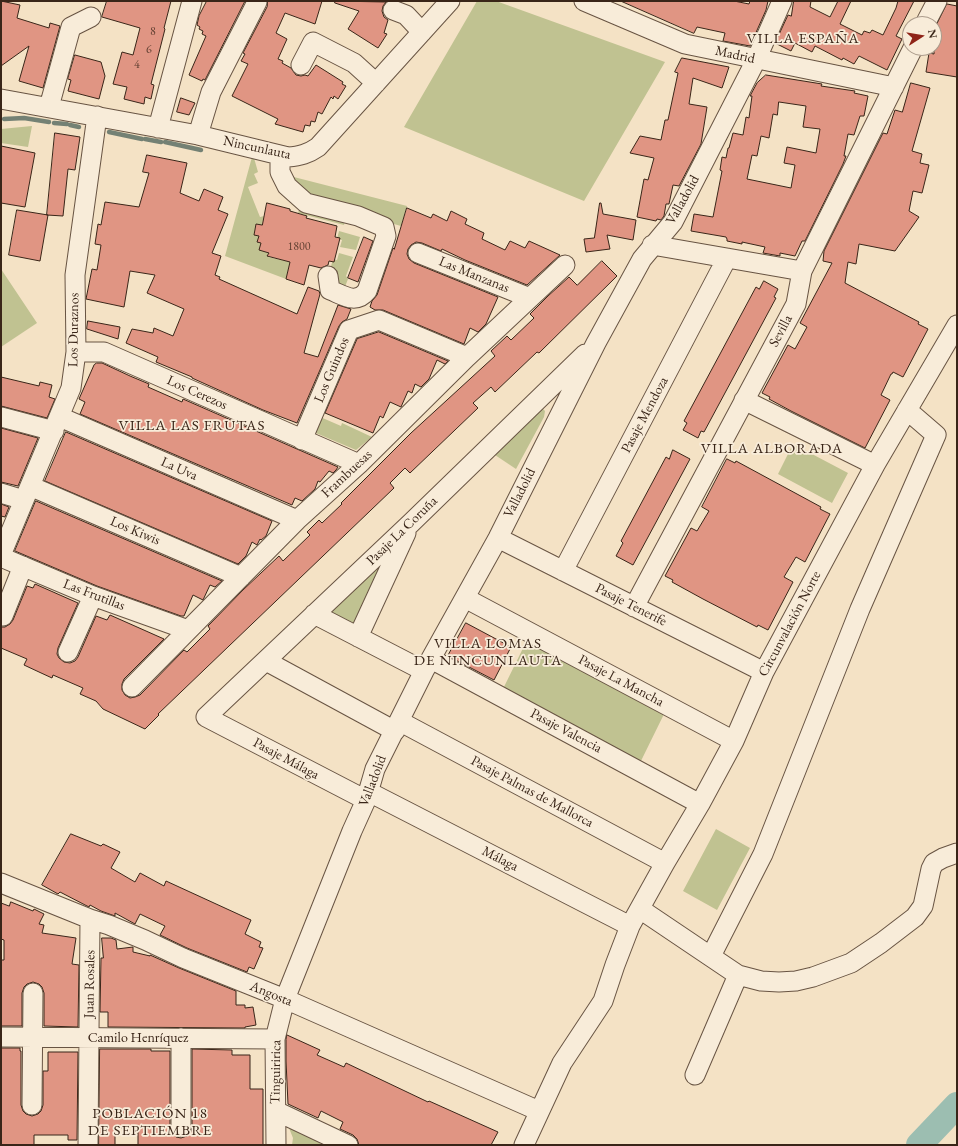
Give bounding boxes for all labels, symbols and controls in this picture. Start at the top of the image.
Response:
north arrow [902,16,942,56]
house number: 8 [150,25,156,39]
text: N [925,28,941,40]
district label: VILLA ESPAÑA [746,30,860,48]
house number: 6 [146,43,152,57]
street label: Madrid [714,43,756,67]
house number: 4 [134,58,140,72]
street label: Nincunlauta [222,133,292,163]
street label: Valladolid [663,172,703,228]
house number: 1800 [287,240,311,254]
street label: Las Manzanas [436,253,512,297]
street label: Los Duraznos [65,293,83,367]
street label: Sevilla [766,312,796,350]
street label: Los Guindos [311,335,353,405]
street label: Los Cerezos [164,372,230,414]
street label: Pasaje Mendoza [618,374,672,456]
district label: VILLA LAS FRUTAS [119,417,265,435]
district label: VILLA ALBORADA [701,440,843,458]
street label: Frambuesas [318,446,376,502]
street label: La Uva [158,454,200,484]
street label: Valladolid [500,465,540,521]
street label: Pasaje La Coruña [363,493,441,569]
street label: Los Kiwis [107,513,163,549]
street label: Circunvalación Norte [755,568,825,680]
street label: Las Frutillas [61,576,127,614]
street label: Pasaje Tenerife [592,580,670,630]
district label: VILLA LOMAS DE NINCUNLAUTA [414,635,562,670]
street label: Pasaje La Mancha [575,651,667,711]
street label: Pasaje Valencia [527,705,605,757]
street label: Pasaje Málaga [250,735,322,783]
street label: Valladolid [356,753,390,809]
street label: Pasaje Palmas de Mallorca [468,753,596,831]
street label: Málaga [479,843,521,875]
street label: Juan Rosales [81,950,99,1018]
street label: Angosta [247,978,295,1010]
street label: Camilo Henríquez [88,1030,188,1046]
street label: Tinguiririca [267,1040,285,1104]
district label: POBLACIÓN 18 DE SEPTIEMBRE [88,1105,212,1140]

